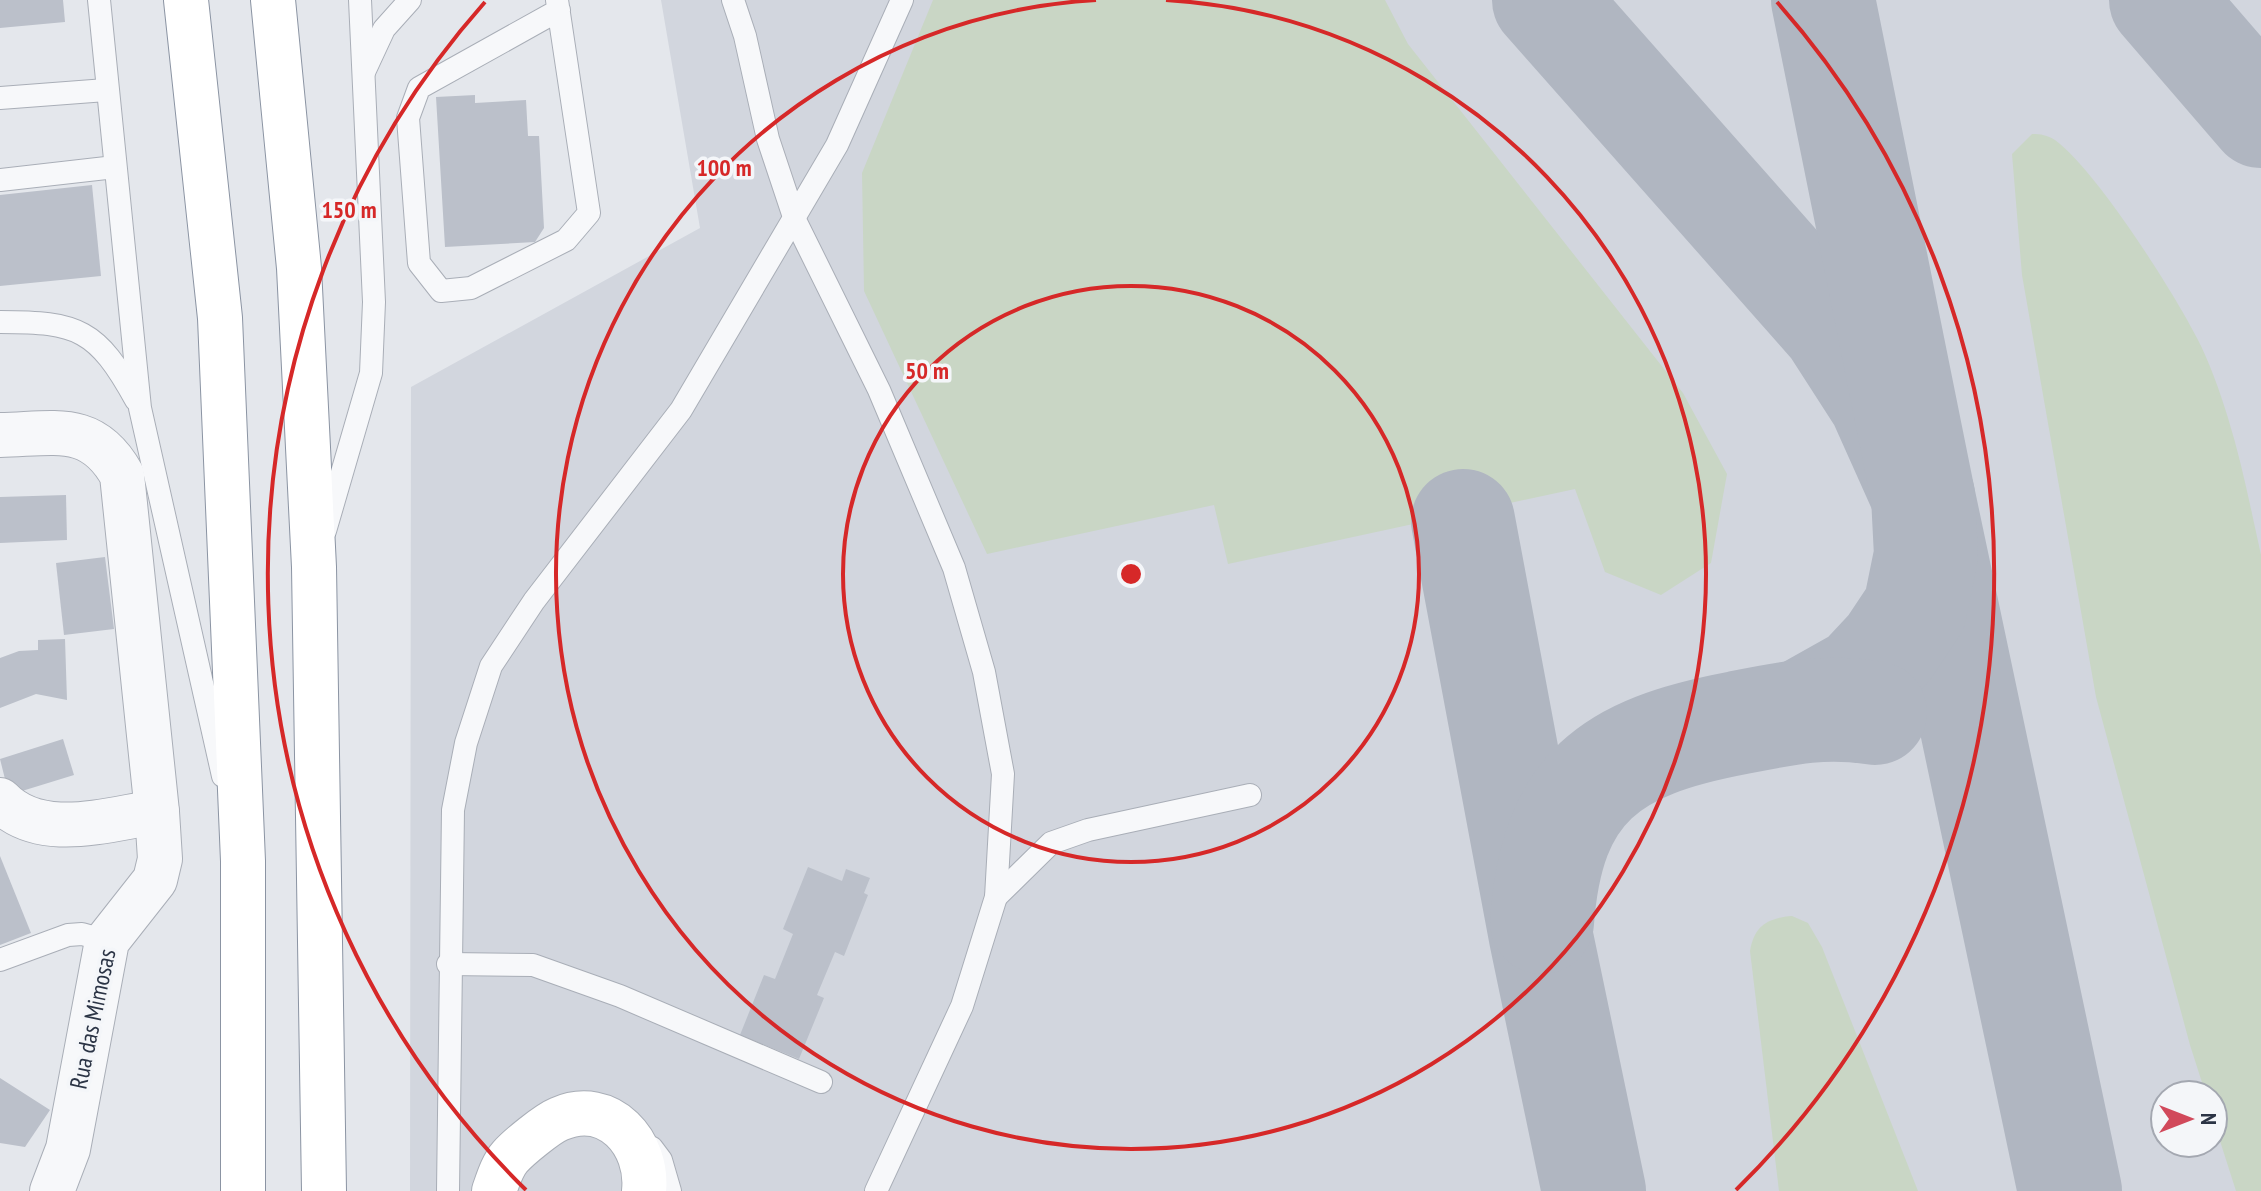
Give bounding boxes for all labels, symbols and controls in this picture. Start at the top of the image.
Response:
text: 100 m [696,152,752,183]
text: 150 m [321,194,377,225]
text: 50 m [905,355,949,386]
centre of rings [1117,560,1145,588]
street label: Rua das Mimosas [63,946,122,1092]
north arrow [2149,1079,2229,1159]
text: N [2195,1113,2223,1125]

